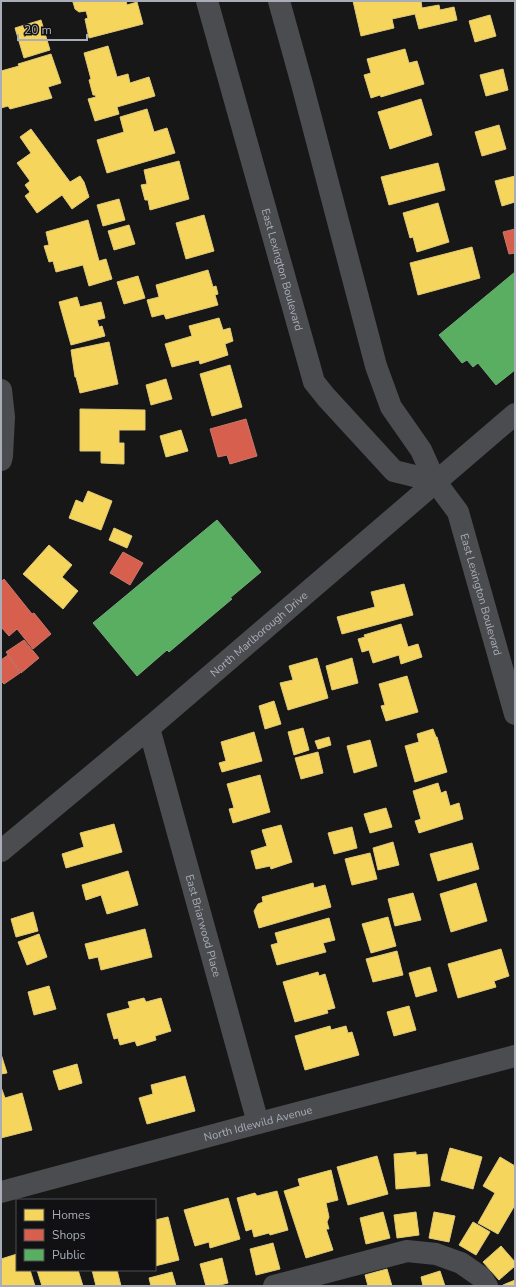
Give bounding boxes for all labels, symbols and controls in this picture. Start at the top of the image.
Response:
scale bar [18,16,87,42]
text: 20 m [24,22,52,38]
street label: East Lexington Boulevard [258,207,307,332]
street label: East Lexington Boulevard [457,532,506,657]
street label: North Marlborough Drive [207,588,311,680]
street label: East Briarwood Place [182,873,225,979]
street label: North Idlewild Avenue [202,1102,314,1145]
legend [16,1199,156,1271]
text: Homes [52,1207,90,1223]
text: Shops [52,1227,86,1243]
text: Public [52,1247,86,1263]

